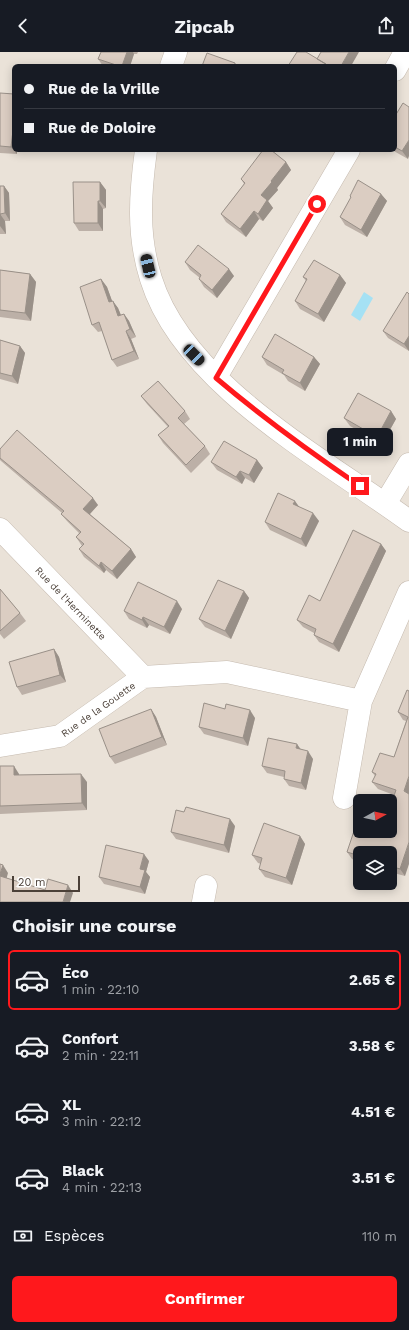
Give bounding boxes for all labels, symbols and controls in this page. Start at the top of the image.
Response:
icon: back [12,15,34,37]
icon: share [375,15,397,37]
text: Zipcab [175,16,234,37]
text: Rue de la Vrille [48,80,160,98]
text: Rue de Doloire [48,119,156,137]
route start [308,195,326,213]
car [139,253,157,279]
car [181,342,207,368]
callout: 1 min [327,428,393,456]
text: 1 min [343,434,377,449]
route end [351,477,369,495]
street label: Rue de l'Herminette [33,565,108,642]
street label: Rue de la Gouette [59,680,138,739]
north arrow [353,794,397,838]
map controls [353,794,397,890]
button: layers [353,846,397,890]
scale bar [12,874,80,893]
text: 20 m [18,876,46,889]
text: Choisir une course [12,915,176,936]
icon: car [14,962,50,998]
text: Éco [62,964,89,982]
text: 2.65 € [349,971,395,989]
text: 1 min · 22:10 [62,982,139,997]
icon: car [14,1028,50,1064]
text: Confort [62,1030,118,1048]
text: 3.58 € [349,1037,395,1055]
text: 2 min · 22:11 [62,1048,139,1063]
icon: car [14,1094,50,1130]
text: XL [62,1096,81,1114]
text: 4.51 € [351,1103,395,1121]
text: 3 min · 22:12 [62,1114,141,1129]
icon: car [14,1160,50,1196]
text: Black [62,1162,104,1180]
text: 3.51 € [352,1169,395,1187]
text: 4 min · 22:13 [62,1180,142,1195]
icon: cash [12,1225,34,1247]
text: Espèces [44,1227,105,1245]
text: 110 m [362,1229,397,1244]
button: Confirmer [12,1276,397,1322]

